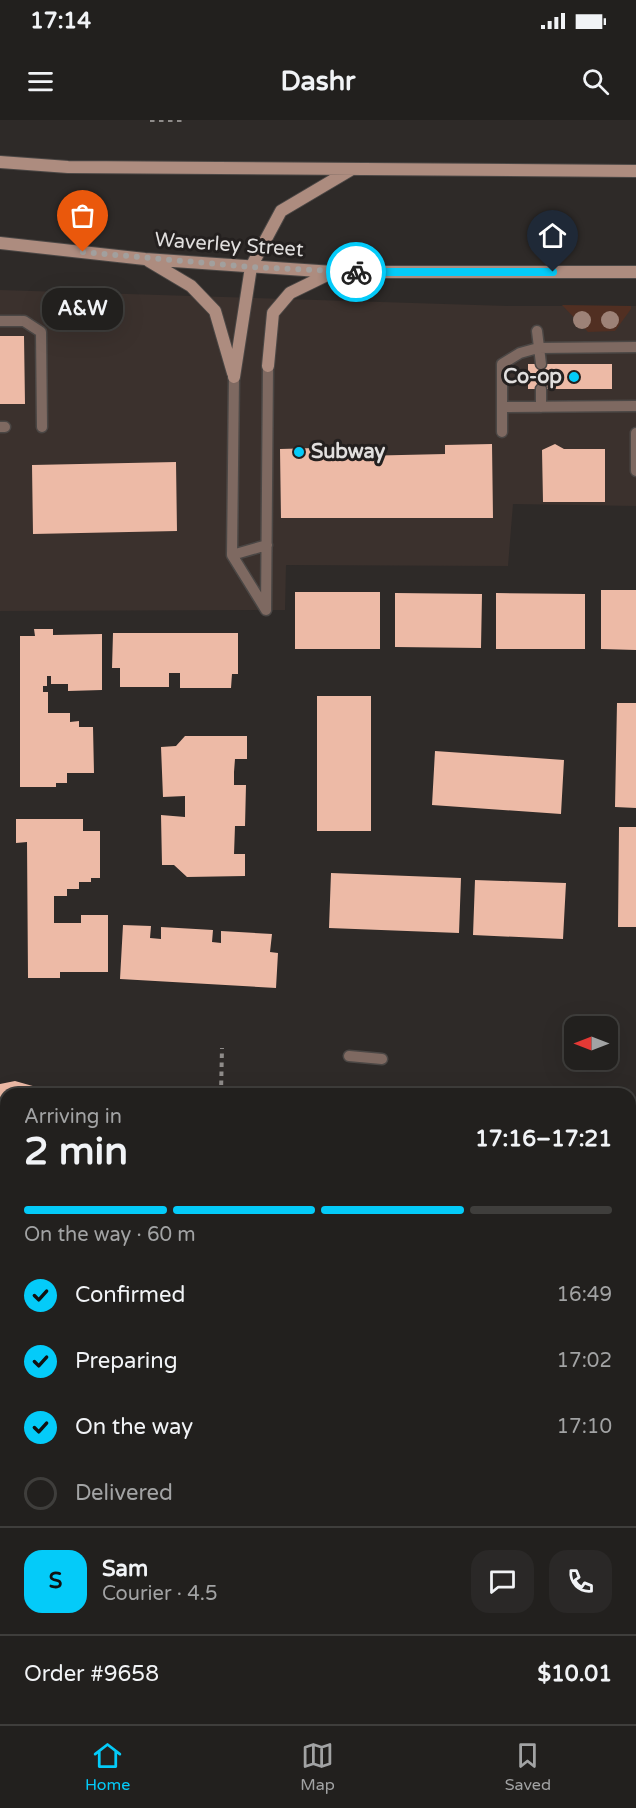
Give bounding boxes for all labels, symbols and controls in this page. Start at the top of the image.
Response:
text: 17:14 [30,8,91,34]
icon: menu [24,65,57,98]
text: Dashr [281,65,355,98]
icon: search [579,65,612,98]
pin [57,190,108,252]
icon: bag [66,199,99,232]
pin [527,210,578,272]
icon: home [536,219,569,252]
street label: Waverley Street [154,228,305,262]
courier [326,242,386,302]
icon: bike [340,256,373,289]
callout: A&W [42,288,124,330]
text: A&W [58,297,107,321]
place label: Co-op [503,365,562,389]
marker: Co-op [567,370,581,384]
place label: Subway [311,440,386,464]
marker: Subway [292,445,306,459]
north arrow [564,1016,618,1070]
map controls [564,1016,618,1070]
text: Arriving in [24,1105,122,1129]
text: 17:16–17:21 [475,1126,612,1152]
text: 2 min [24,1128,128,1175]
text: On the way · 60 m [24,1223,196,1247]
icon: check [24,1279,57,1312]
text: Confirmed [75,1282,185,1308]
text: 16:49 [557,1283,612,1307]
icon: check [24,1345,57,1378]
text: Preparing [75,1348,178,1374]
text: 17:02 [557,1349,612,1373]
icon: check [24,1411,57,1444]
text: On the way [75,1414,193,1440]
text: 17:10 [557,1415,612,1439]
text: Delivered [75,1480,173,1506]
button: chat [471,1550,534,1613]
button: phone [549,1550,612,1613]
text: Sam [102,1556,148,1582]
text: S [49,1568,62,1594]
text: Courier · 4.5 [102,1582,217,1606]
text: Order #9658 [24,1661,159,1687]
text: $10.01 [537,1661,612,1687]
tab: Home [85,1739,130,1795]
tab: Map [300,1739,335,1795]
tab: Saved [505,1739,551,1795]

